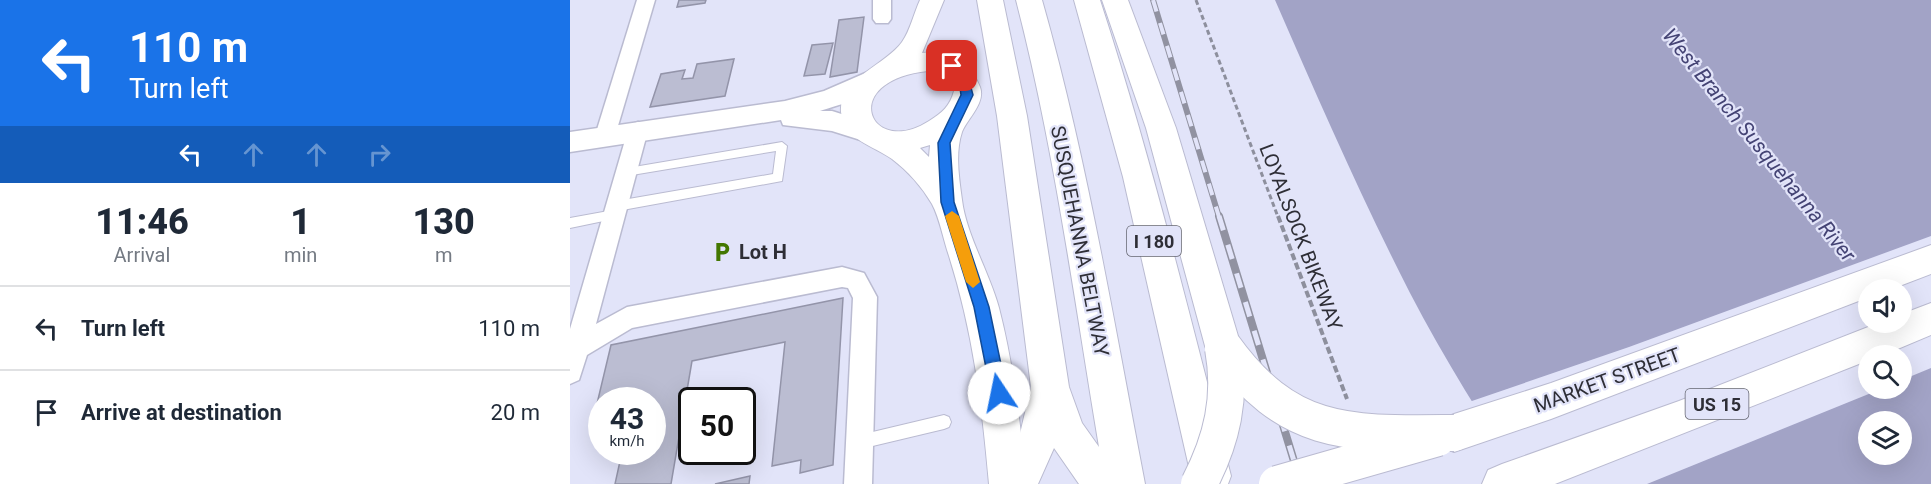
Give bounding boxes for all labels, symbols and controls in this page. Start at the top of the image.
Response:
text: 110 m [129,23,248,72]
icon: left [30,24,108,102]
water label: West Branch Susquehanna River [1658,24,1861,267]
pin [926,40,977,91]
icon: arrive [935,49,968,82]
text: Turn left [129,73,229,105]
street label: SUSQUEHANNA BELTWAY [1046,124,1114,358]
icon: left [174,138,207,171]
icon: ahead [237,138,270,171]
icon: ahead [300,138,333,171]
icon: right [363,138,396,171]
street label: LOYALSOCK BIKEWAY [1254,140,1348,334]
text: 11:46 [95,201,189,243]
text: 1 [290,201,311,243]
text: 130 [413,201,475,243]
road number: I 180 [1127,226,1181,256]
parking icon: Lot H [710,240,734,264]
place label: Lot H [739,240,787,264]
text: Arrival [114,243,170,267]
text: min [284,243,317,267]
text: m [435,243,452,267]
map controls [1858,279,1912,465]
button: sound [1858,279,1912,333]
icon: left [30,312,63,345]
text: Turn left [81,316,165,341]
text: 110 m [478,316,540,341]
street label: MARKET STREET [1530,342,1684,418]
button: search [1858,345,1912,399]
position arrow [967,361,1031,425]
speed limit sign: 50 [678,387,756,465]
road number: US 15 [1686,389,1748,419]
icon: arrive [30,396,63,429]
text: Arrive at destination [81,400,282,425]
text: 20 m [491,400,540,425]
text: 43 [610,401,644,436]
button: layers [1858,411,1912,465]
text: km/h [609,432,645,450]

